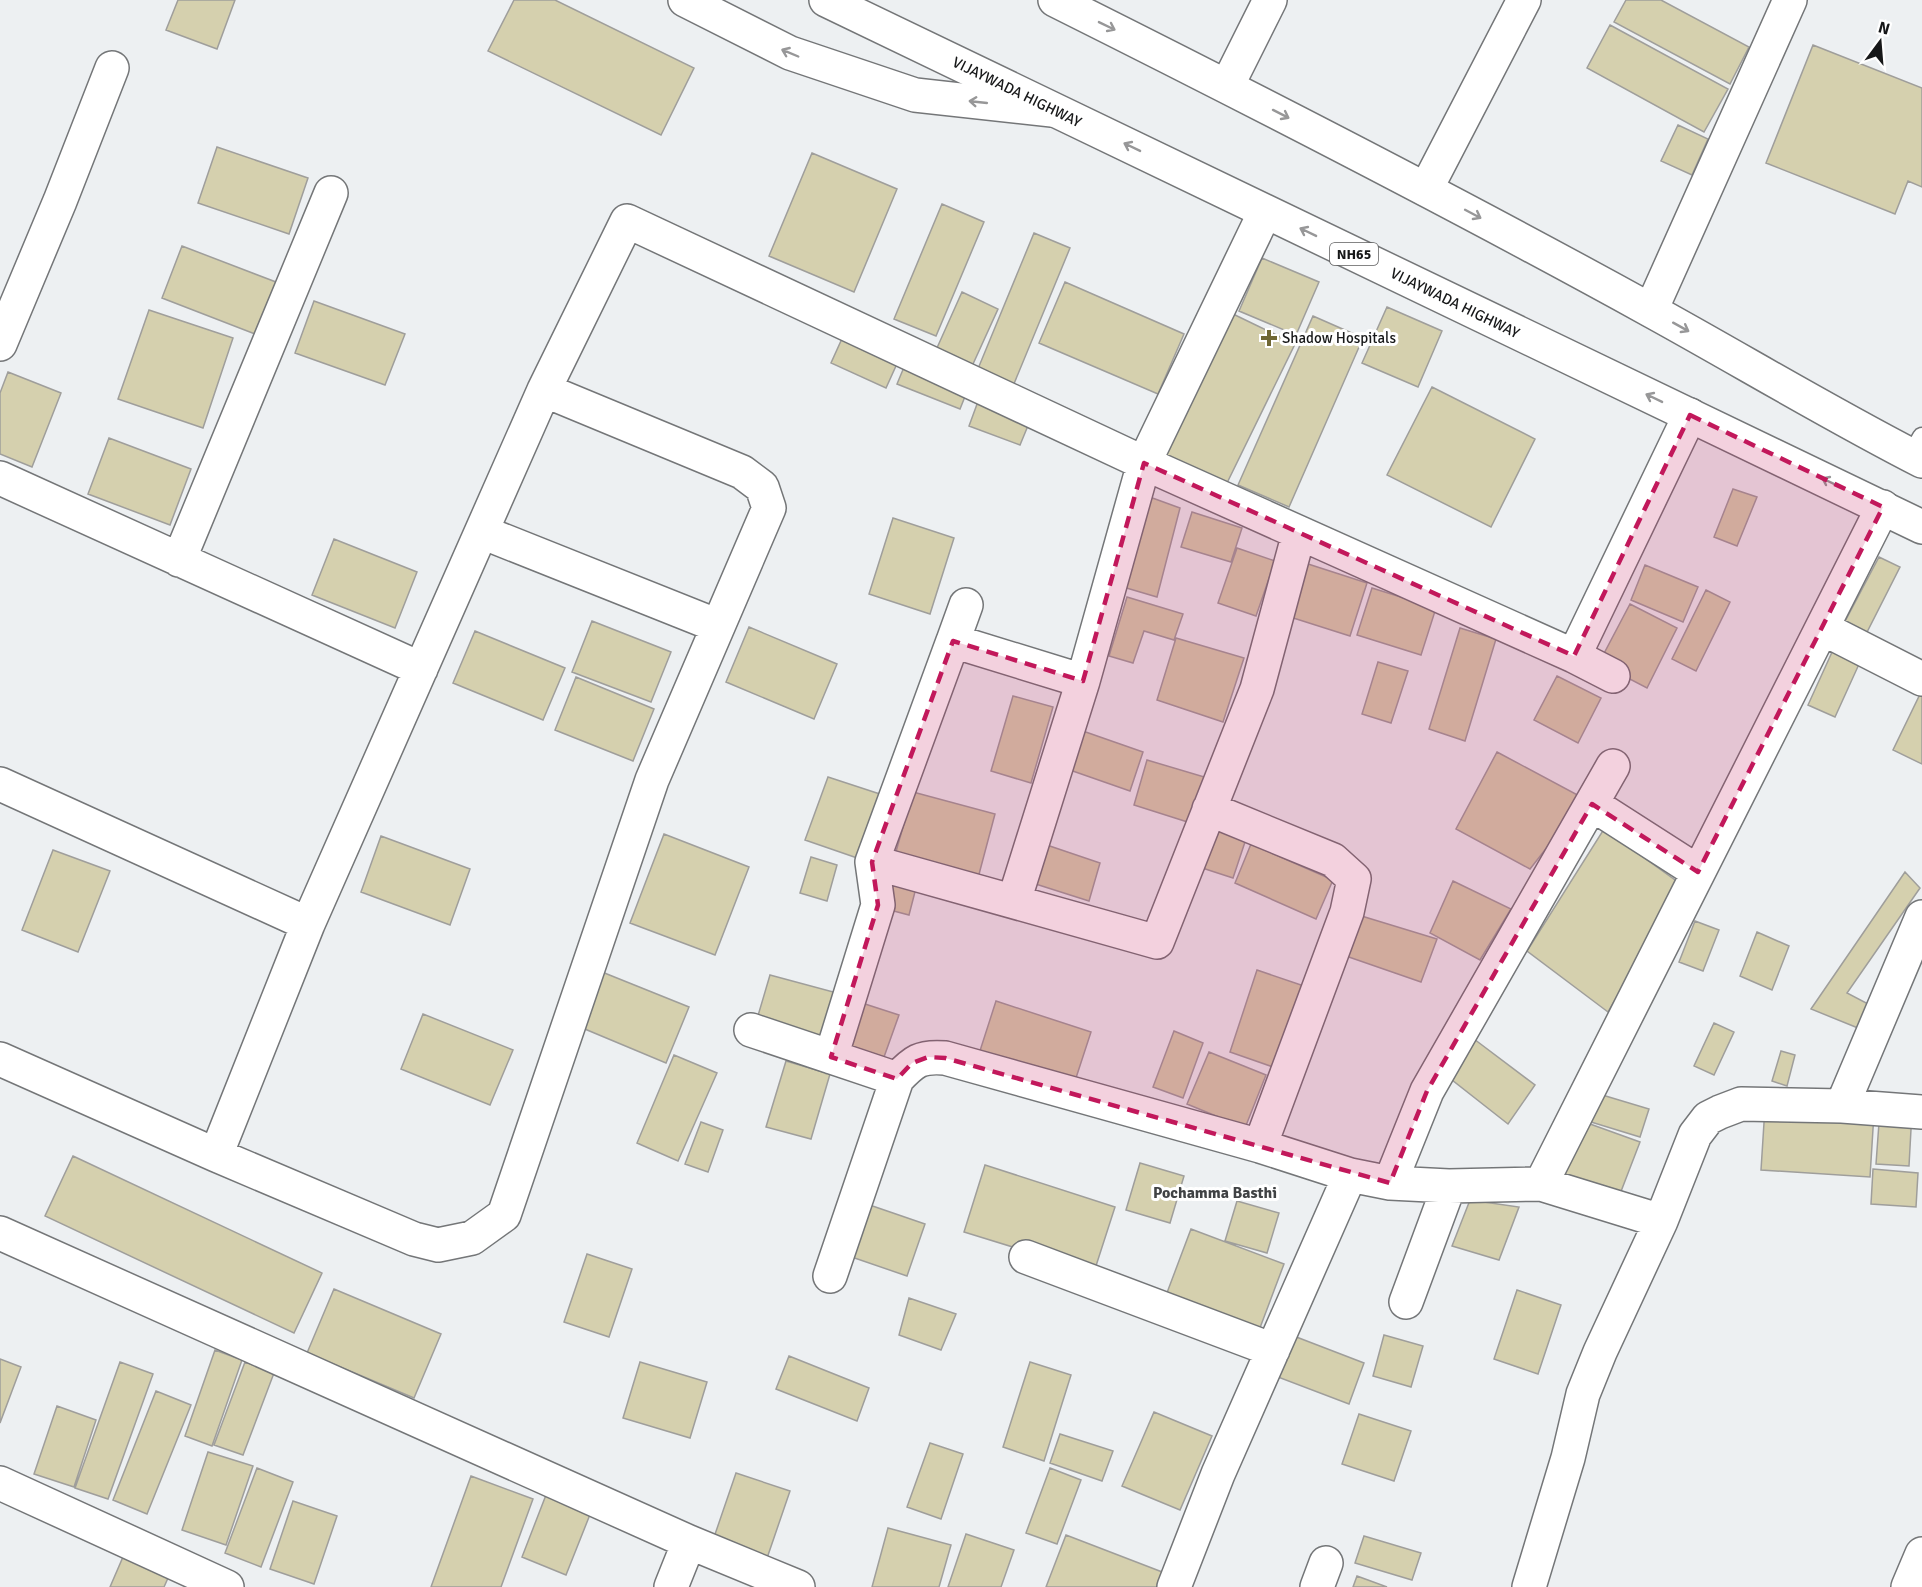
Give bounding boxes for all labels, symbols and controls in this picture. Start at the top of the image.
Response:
north arrow [1850,12,1910,72]
text: N [1876,17,1892,40]
one-way arrow [1097,21,1115,32]
one-way arrow [782,46,800,58]
street label: VIJAYWADA HIGHWAY [949,53,1085,131]
one-way arrow [969,96,988,107]
one-way arrow [1272,108,1289,120]
one-way arrow [1124,141,1142,153]
one-way arrow [1463,209,1481,220]
one-way arrow [1299,226,1317,238]
road number: NH65 [1330,243,1378,265]
street label: VIJAYWADA HIGHWAY [1387,264,1523,342]
one-way arrow [1672,321,1689,333]
marker: Shadow Hospitals [1260,329,1278,347]
place label: Shadow Hospitals [1282,329,1396,347]
one-way arrow [1646,392,1664,403]
one-way arrow [1822,476,1840,488]
district label: Pochamma Basthi [1153,1183,1277,1203]

